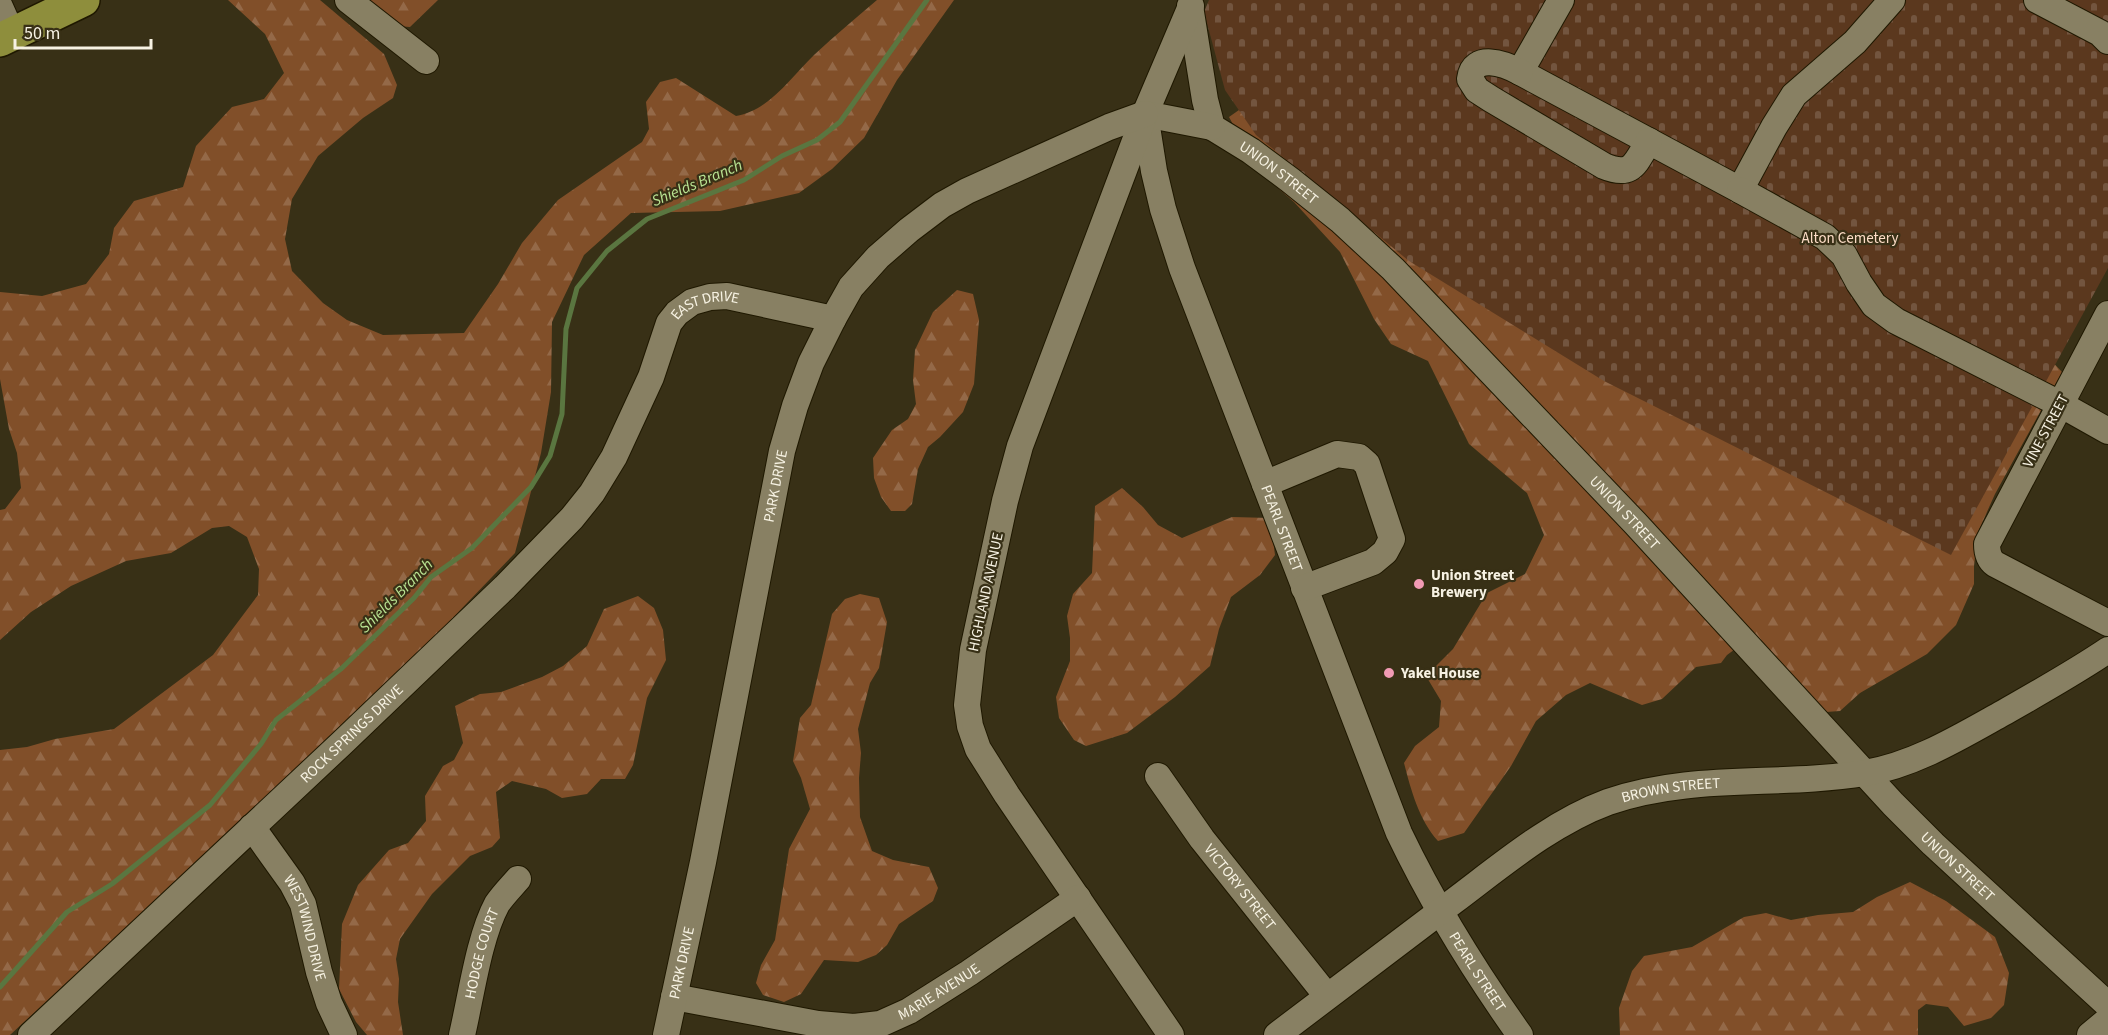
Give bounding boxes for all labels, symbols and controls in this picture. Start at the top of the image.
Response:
scale bar [15,12,152,50]
text: 50 m [24,21,60,46]
street label: UNION STREET [1235,136,1323,209]
water label: Shields Branch [648,154,746,212]
park label: Alton Cemetery [1802,228,1898,249]
street label: EAST DRIVE [665,285,741,324]
street label: VINE STREET [2018,391,2074,471]
street label: PARK DRIVE [758,448,793,524]
street label: UNION STREET [1585,471,1665,554]
street label: PEARL STREET [1256,482,1308,575]
street label: HIGHLAND AVENUE [963,531,1009,653]
water label: Shields Branch [354,554,438,638]
place label: Union Street Brewery [1431,565,1514,603]
marker: Union Street Brewery [1412,577,1426,591]
place label: Yakel House [1400,663,1480,684]
marker: Yakel House [1382,666,1396,680]
street label: ROCK SPRINGS DRIVE [295,679,408,788]
street label: BROWN STREET [1619,772,1721,808]
street label: UNION STREET [1916,827,1999,906]
street label: VICTORY STREET [1199,839,1281,934]
street label: WESTWIND DRIVE [279,870,332,984]
street label: HODGE COURT [459,904,504,1001]
street label: PARK DRIVE [664,924,699,1001]
street label: PEARL STREET [1444,928,1511,1016]
street label: MARIE AVENUE [894,958,984,1025]

